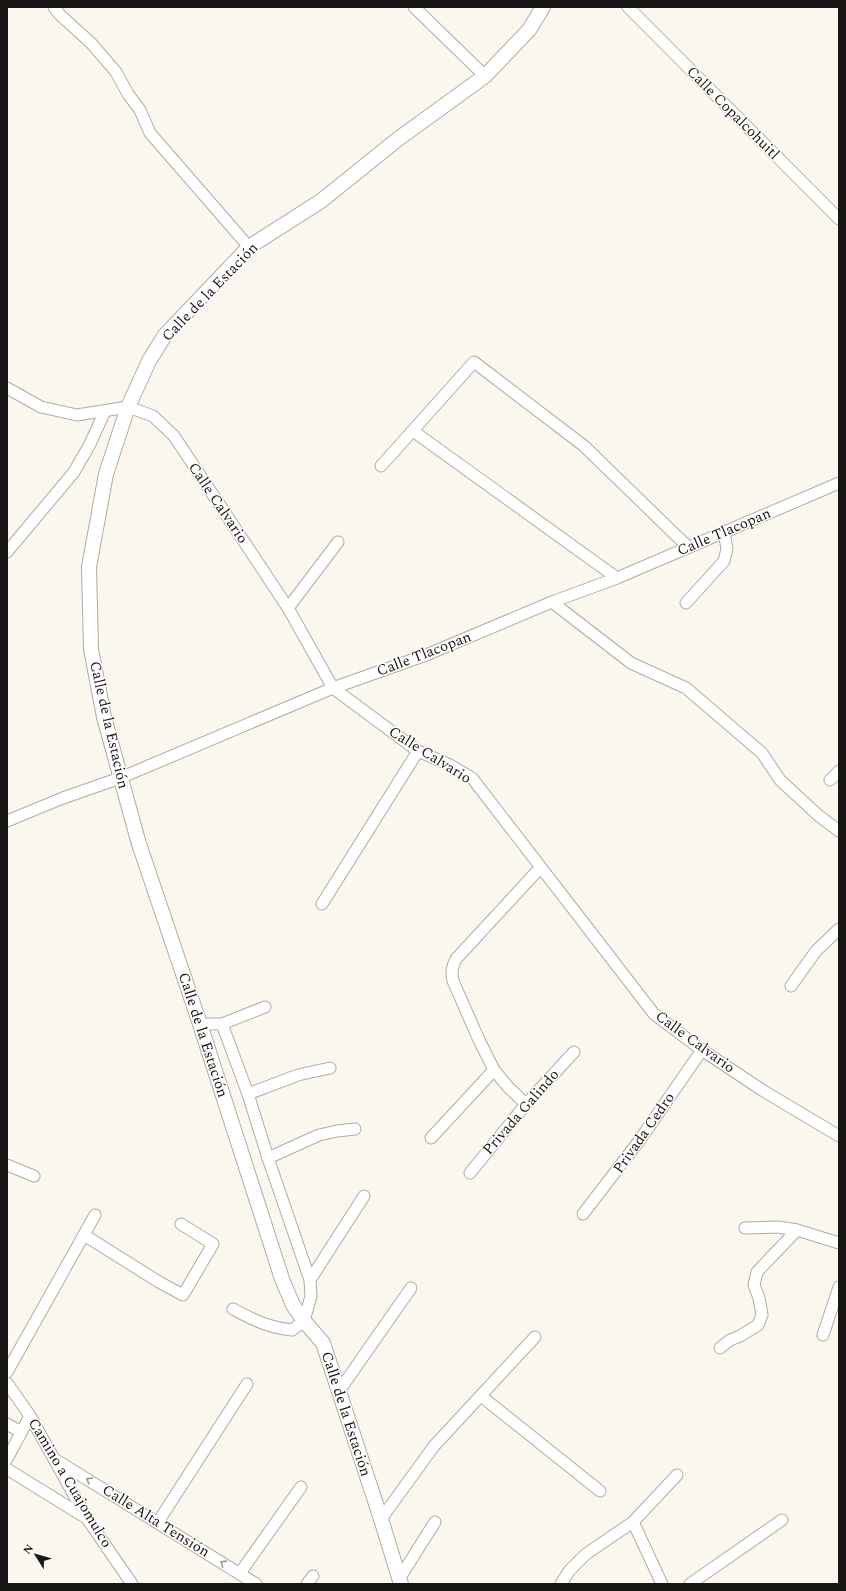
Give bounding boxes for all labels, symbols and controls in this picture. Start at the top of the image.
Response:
street label: Calle Copalcohuitl [681,61,785,165]
street label: Calle de la Estación [156,237,264,347]
street label: Calle Calvario [182,458,254,548]
street label: Calle Tlacopan [674,502,775,562]
street label: Calle Tlacopan [373,625,475,683]
street label: Calle de la Estación [83,659,135,791]
street label: Calle Calvario [384,720,476,790]
street label: Calle de la Estación [172,969,234,1101]
street label: Calle Calvario [650,1005,740,1079]
street label: Privada Galindo [477,1064,565,1160]
street label: Privada Cedro [607,1088,681,1178]
street label: Calle de la Estación [315,1348,377,1480]
street label: Camino a Cuajomulco [22,1414,118,1552]
one-way arrow [86,1477,93,1484]
street label: Calle Alta Tensión [98,1479,215,1564]
north arrow [16,1535,56,1575]
text: N [19,1541,38,1558]
one-way arrow [220,1560,227,1567]

